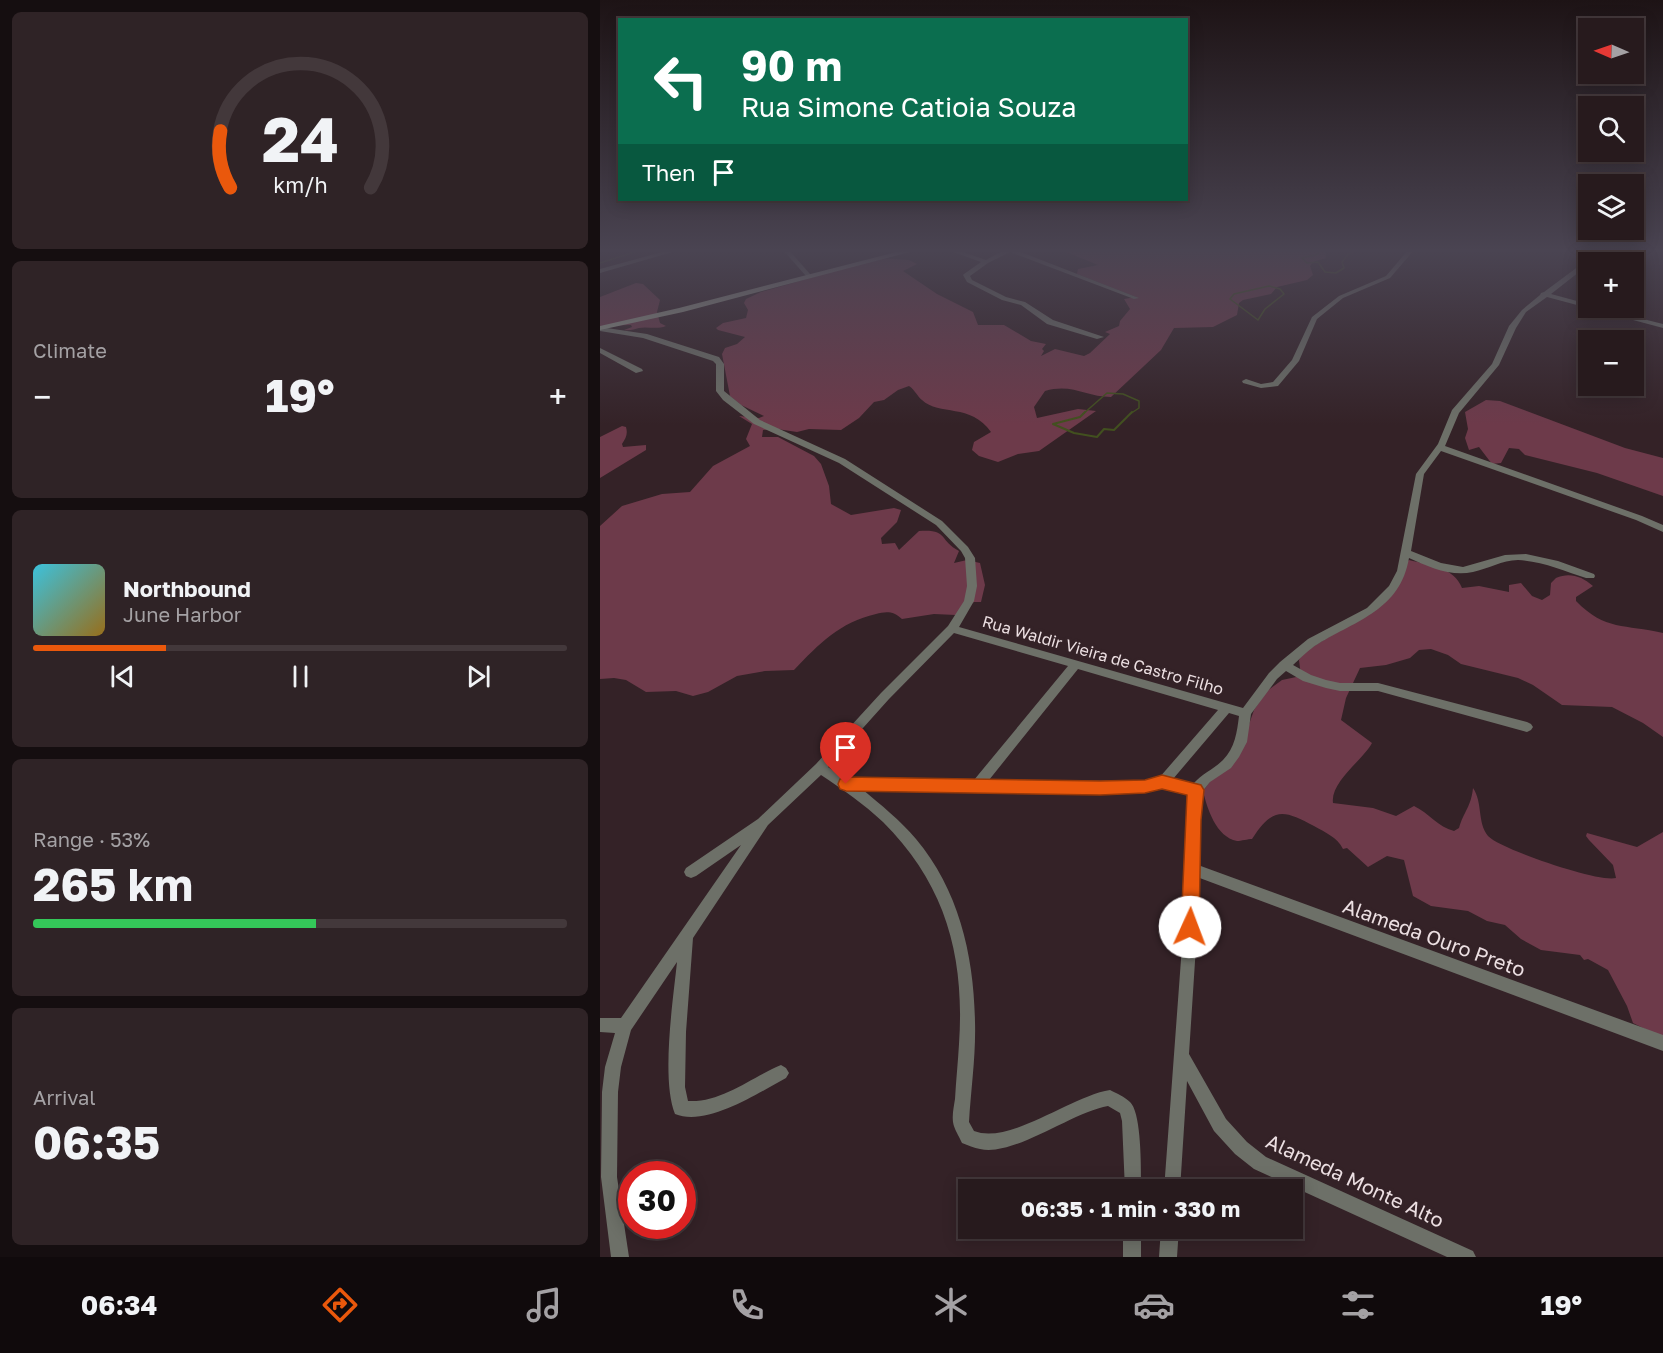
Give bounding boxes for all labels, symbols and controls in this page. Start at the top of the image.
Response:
north arrow [1578,18,1644,84]
map controls [1578,18,1644,396]
text: 90 m [741,40,842,90]
icon: left [642,42,720,120]
text: Rua Simone Catioia Souza [741,91,1076,123]
button: search [1578,96,1644,162]
text: 24 [261,101,339,176]
icon: arrive [707,156,740,189]
text: Then [642,159,695,186]
text: km/h [273,172,327,198]
button: layers [1578,174,1644,240]
button: + [1578,252,1644,318]
button: − [1578,330,1644,396]
text: Climate [33,338,107,362]
text: 19° [265,368,335,422]
text: − [33,377,51,416]
text: + [549,377,567,416]
text: Northbound [123,575,251,602]
text: June Harbor [123,602,242,626]
street label: Rua Waldir Vieira de Castro Filho [980,611,1226,699]
icon: previous [106,660,139,693]
icon: pause [284,660,317,693]
icon: next [462,660,495,693]
pin [820,722,871,784]
icon: arrive [829,731,862,764]
text: Range · 53% [33,827,150,851]
text: 265 km [33,857,193,911]
street label: Alameda Ouro Preto [1340,893,1529,981]
position arrow [1158,895,1222,959]
text: Arrival [33,1085,96,1109]
text: 06:35 [33,1115,160,1169]
street label: Alameda Monte Alto [1263,1128,1448,1232]
speed limit sign: 30 [618,1161,696,1239]
text: 06:35 · 1 min · 330 m [1021,1195,1240,1222]
icon: directions [319,1284,361,1326]
icon: music [523,1284,565,1326]
icon: phone [726,1284,768,1326]
icon: climate [930,1284,972,1326]
icon: car [1133,1284,1175,1326]
icon: filters [1337,1284,1379,1326]
text: 06:34 [81,1289,157,1321]
text: 19° [1541,1289,1582,1321]

